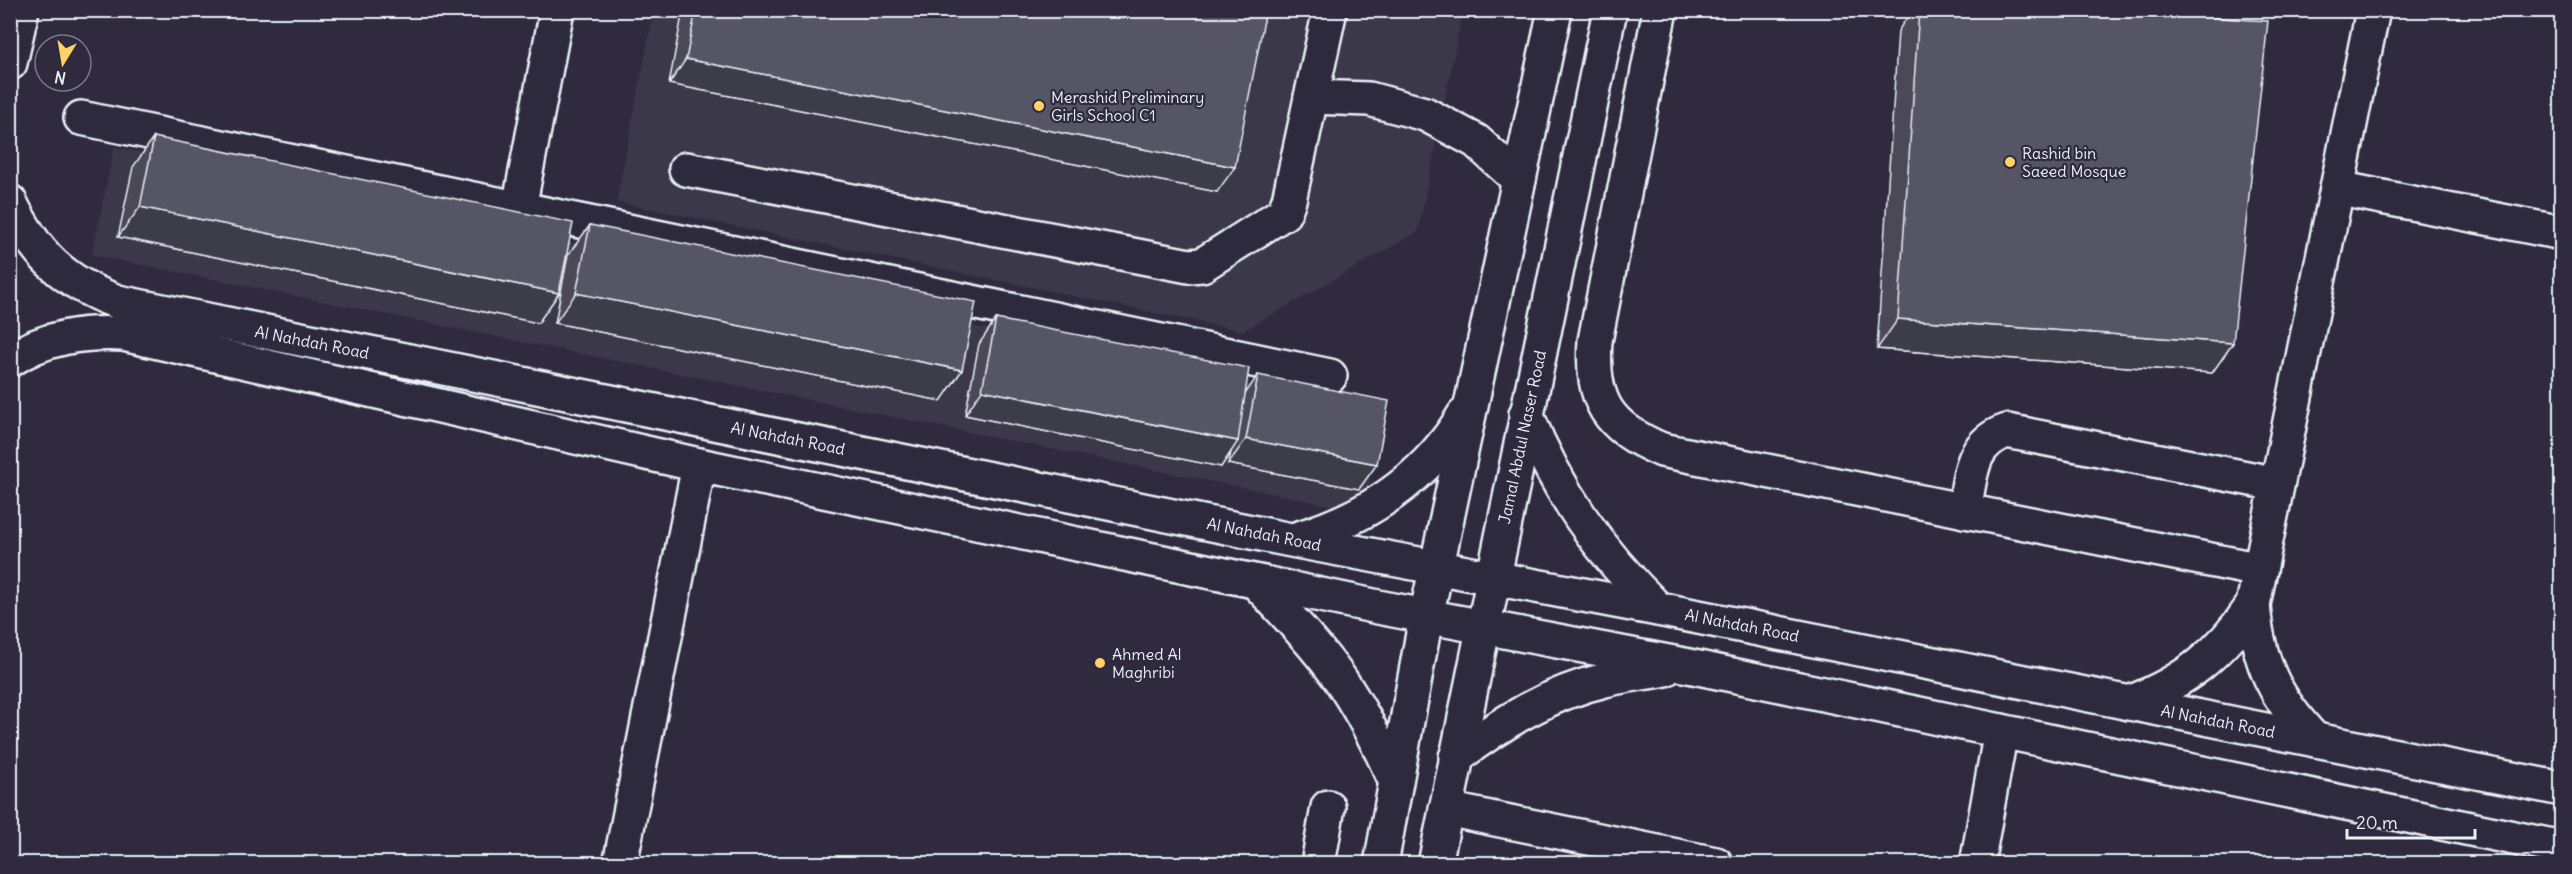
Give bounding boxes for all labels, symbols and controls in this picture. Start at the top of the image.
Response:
north arrow [33,33,93,93]
text: N [53,67,67,89]
place label: Merashid Preliminary Girls School C1 [1051,87,1204,125]
marker: Merashid Preliminary Girls School C1 [1032,99,1046,113]
place label: Rashid bin Saeed Mosque [2022,143,2126,181]
marker: Rashid bin Saeed Mosque [2003,155,2017,169]
street label: Al Nahdah Road [253,321,371,363]
street label: Jamal Abdul Naser Road [1494,348,1550,526]
street label: Al Nahdah Road [729,417,847,459]
street label: Al Nahdah Road [1205,513,1323,555]
street label: Al Nahdah Road [1683,604,1801,646]
place label: Ahmed Al Maghribi [1112,644,1181,682]
marker: Ahmed Al Maghribi [1093,656,1107,670]
street label: Al Nahdah Road [2159,700,2277,742]
scale bar [2347,802,2474,840]
text: 20 m [2356,811,2398,834]

